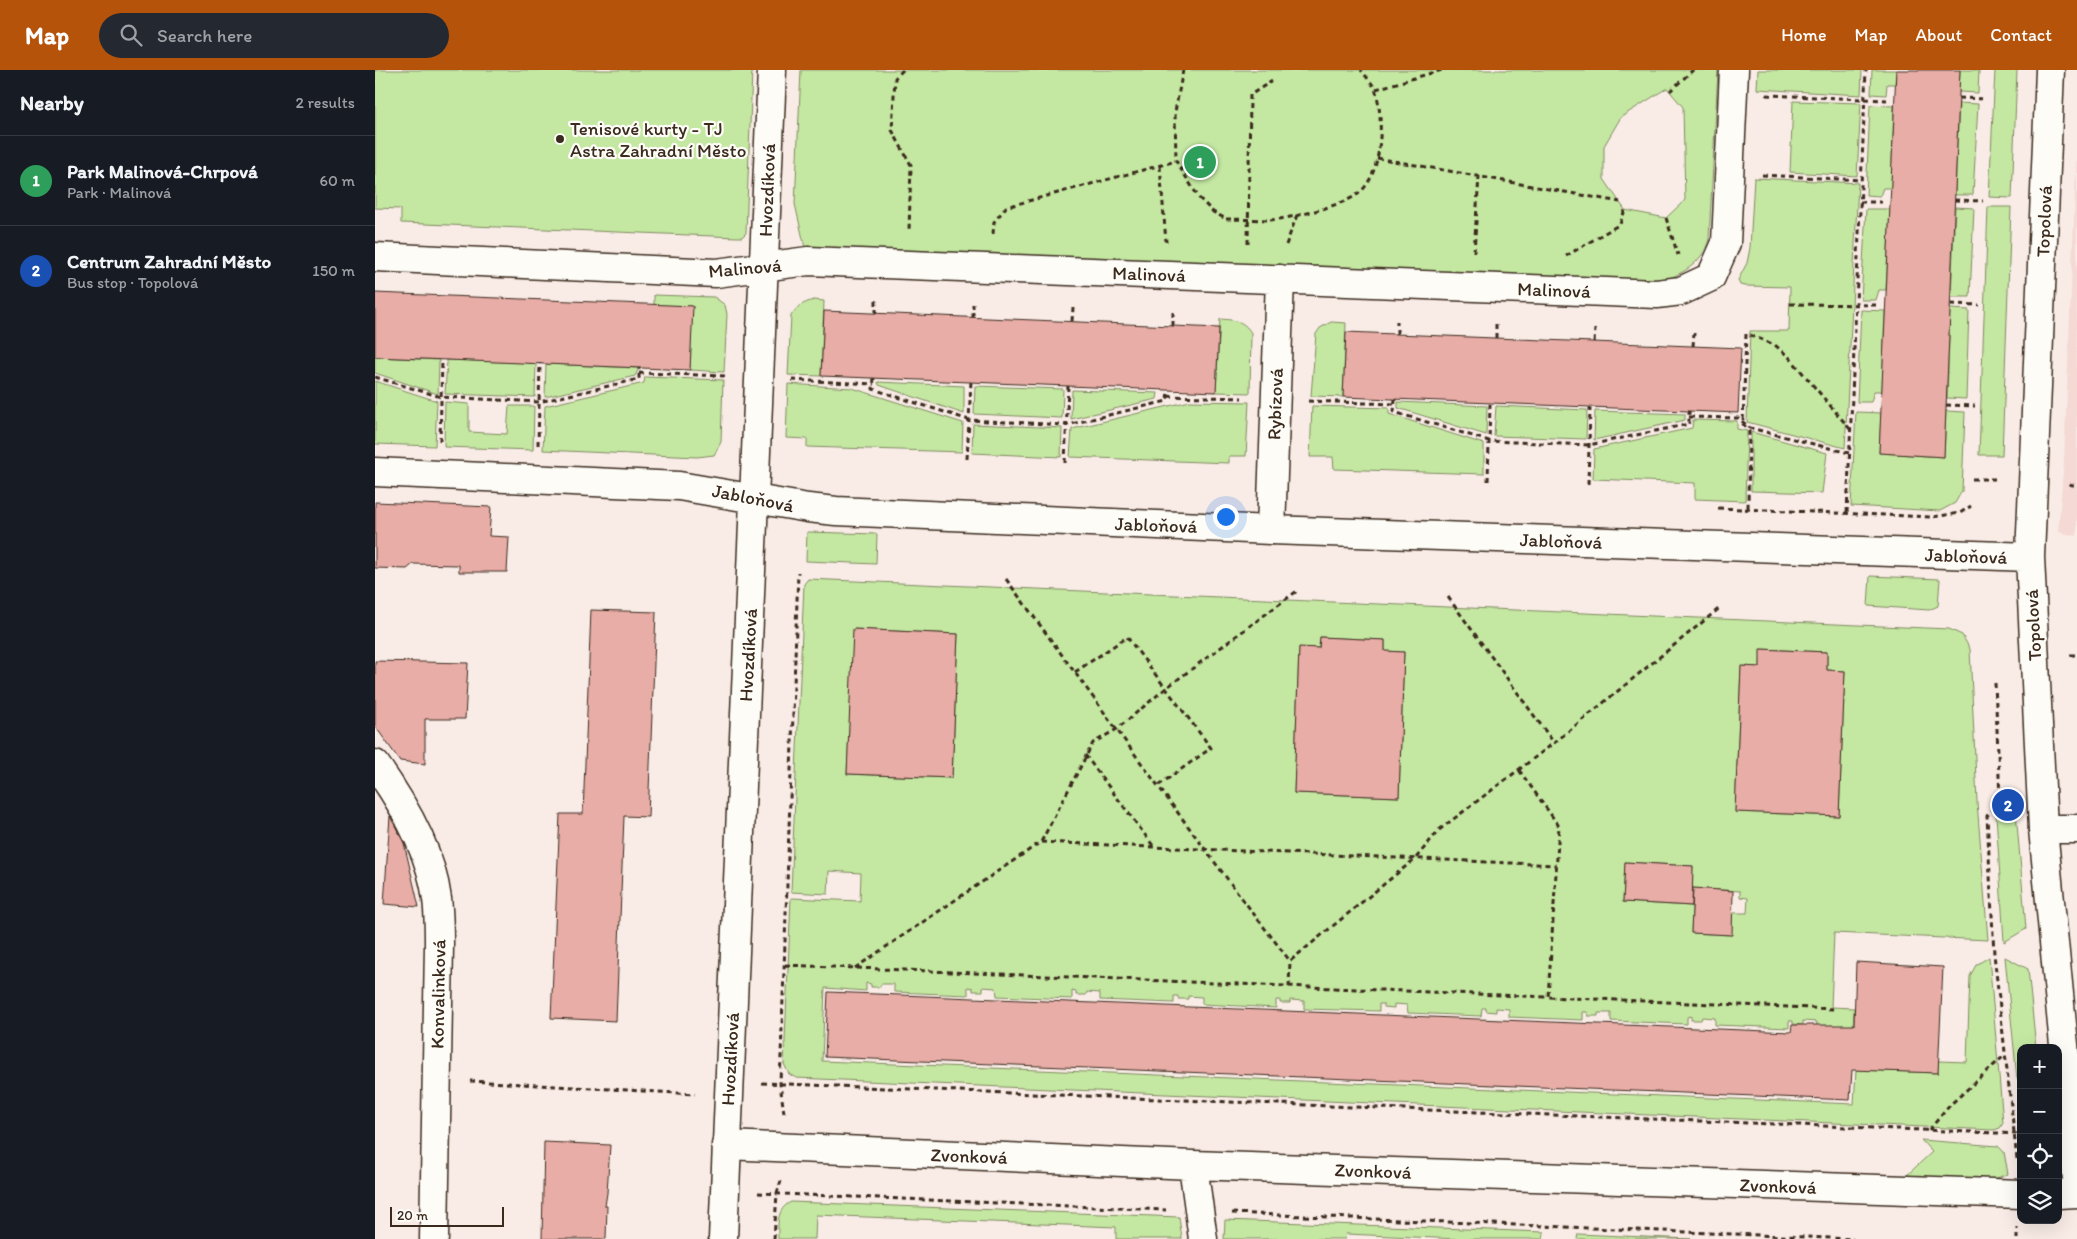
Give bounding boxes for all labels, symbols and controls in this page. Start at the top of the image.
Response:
search box [99,13,449,58]
text: Map [25,21,69,50]
icon: search [117,21,145,49]
text: Search here [157,24,252,47]
text: Home [1781,24,1827,46]
text: Map [1855,24,1888,46]
text: About [1916,24,1962,46]
text: Contact [1990,24,2052,46]
text: Nearby [20,90,84,115]
text: 2 results [295,93,355,112]
place label: Tenisové kurty - TJ Astra Zahradní Město [570,117,746,162]
marker: Tenisové kurty - TJ Astra Zahradní Město [554,133,566,145]
street label: Hvozdíková [754,143,780,237]
pin: 1 [1184,143,1216,181]
text: Park Malinová-Chrpová [67,160,258,183]
text: 1 [32,171,40,190]
text: 60 m [320,171,355,190]
text: Park · Malinová [67,183,171,202]
street label: Topolová [2031,185,2057,257]
text: Centrum Zahradní Město [67,250,271,273]
street label: Malinová [707,253,783,283]
text: 2 [32,261,40,280]
text: 150 m [312,261,355,280]
street label: Malinová [1112,261,1186,287]
text: Bus stop · Topolová [67,273,198,292]
street label: Malinová [1517,277,1591,303]
street label: Rybízová [1262,367,1288,440]
street label: Jabloňová [710,479,796,517]
your location [1213,504,1239,530]
street label: Jabloňová [1114,512,1198,538]
street label: Jabloňová [1519,528,1603,554]
street label: Jabloňová [1924,543,2008,569]
street label: Topolová [2020,588,2046,662]
street label: Hvozdíková [734,608,762,702]
pin: 2 [1992,786,2024,824]
street label: Konvalinková [426,939,450,1049]
street label: Hvozdíková [716,1012,744,1106]
map controls [2017,1044,2062,1224]
button: + [2017,1044,2062,1089]
button: − [2017,1089,2062,1134]
button: locate [2017,1134,2062,1179]
street label: Zvonková [930,1143,1008,1169]
street label: Zvonková [1334,1158,1412,1184]
street label: Zvonková [1739,1173,1817,1199]
button: layers [2017,1179,2062,1224]
scale bar [390,1204,504,1227]
text: 20 m [397,1207,428,1224]

